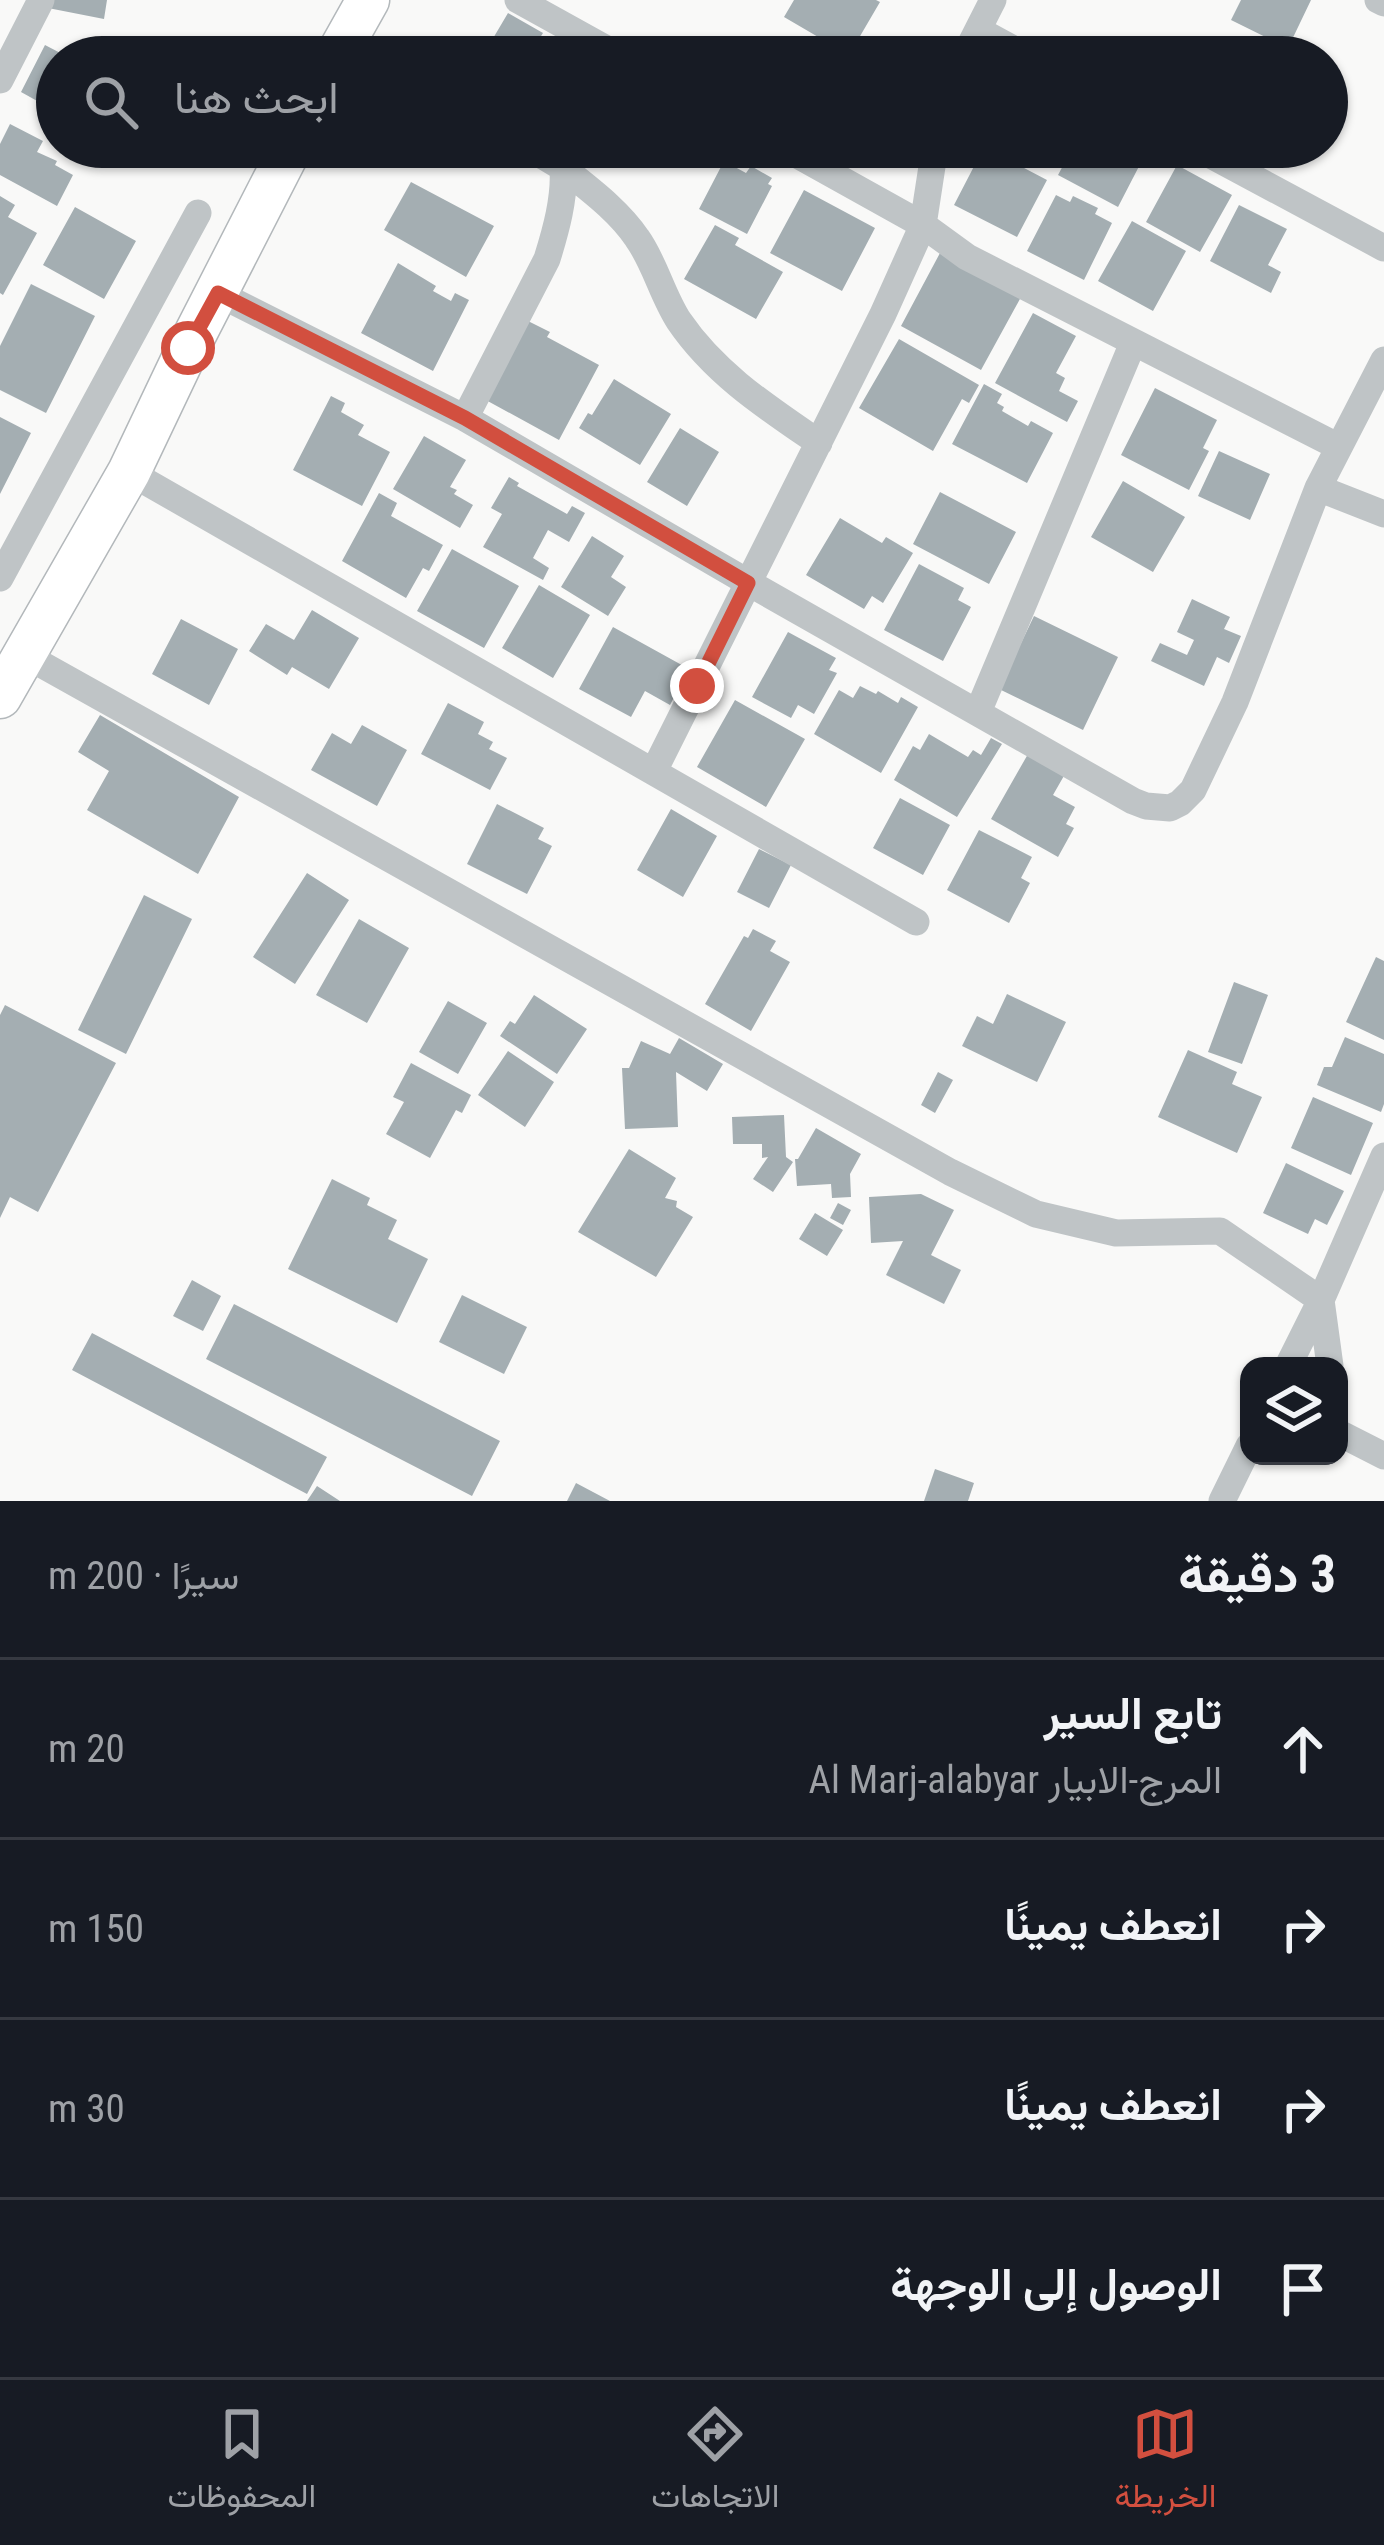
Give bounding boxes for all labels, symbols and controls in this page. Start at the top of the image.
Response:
search box [36,36,1348,168]
icon: search [78,69,144,135]
text: ابحث هنا [174,71,339,124]
route start [161,321,215,375]
route end [670,659,724,713]
map controls [1240,1357,1348,1465]
button: layers [1240,1357,1348,1465]
text: 3 دقيقة [1178,1545,1336,1604]
text: سيرًا · 200 m [48,1553,239,1599]
text: تابع السير [1044,1687,1222,1740]
icon: ahead [1270,1716,1336,1782]
text: 20 m [48,1726,125,1772]
text: المرج-الابيار Al Marj-alabyar [808,1757,1222,1803]
icon: right [1270,1896,1336,1962]
text: انعطف يمينًا [1004,1898,1222,1951]
text: 150 m [48,1906,144,1952]
icon: right [1270,2076,1336,2142]
text: انعطف يمينًا [1004,2078,1222,2131]
text: 30 m [48,2086,125,2132]
icon: arrive [1270,2256,1336,2322]
text: الوصول إلى الوجهة [890,2258,1222,2311]
tab: المحفوظات [168,2401,316,2525]
tab: الاتجاهات [651,2401,779,2525]
tab: الخريطة [1114,2401,1216,2525]

